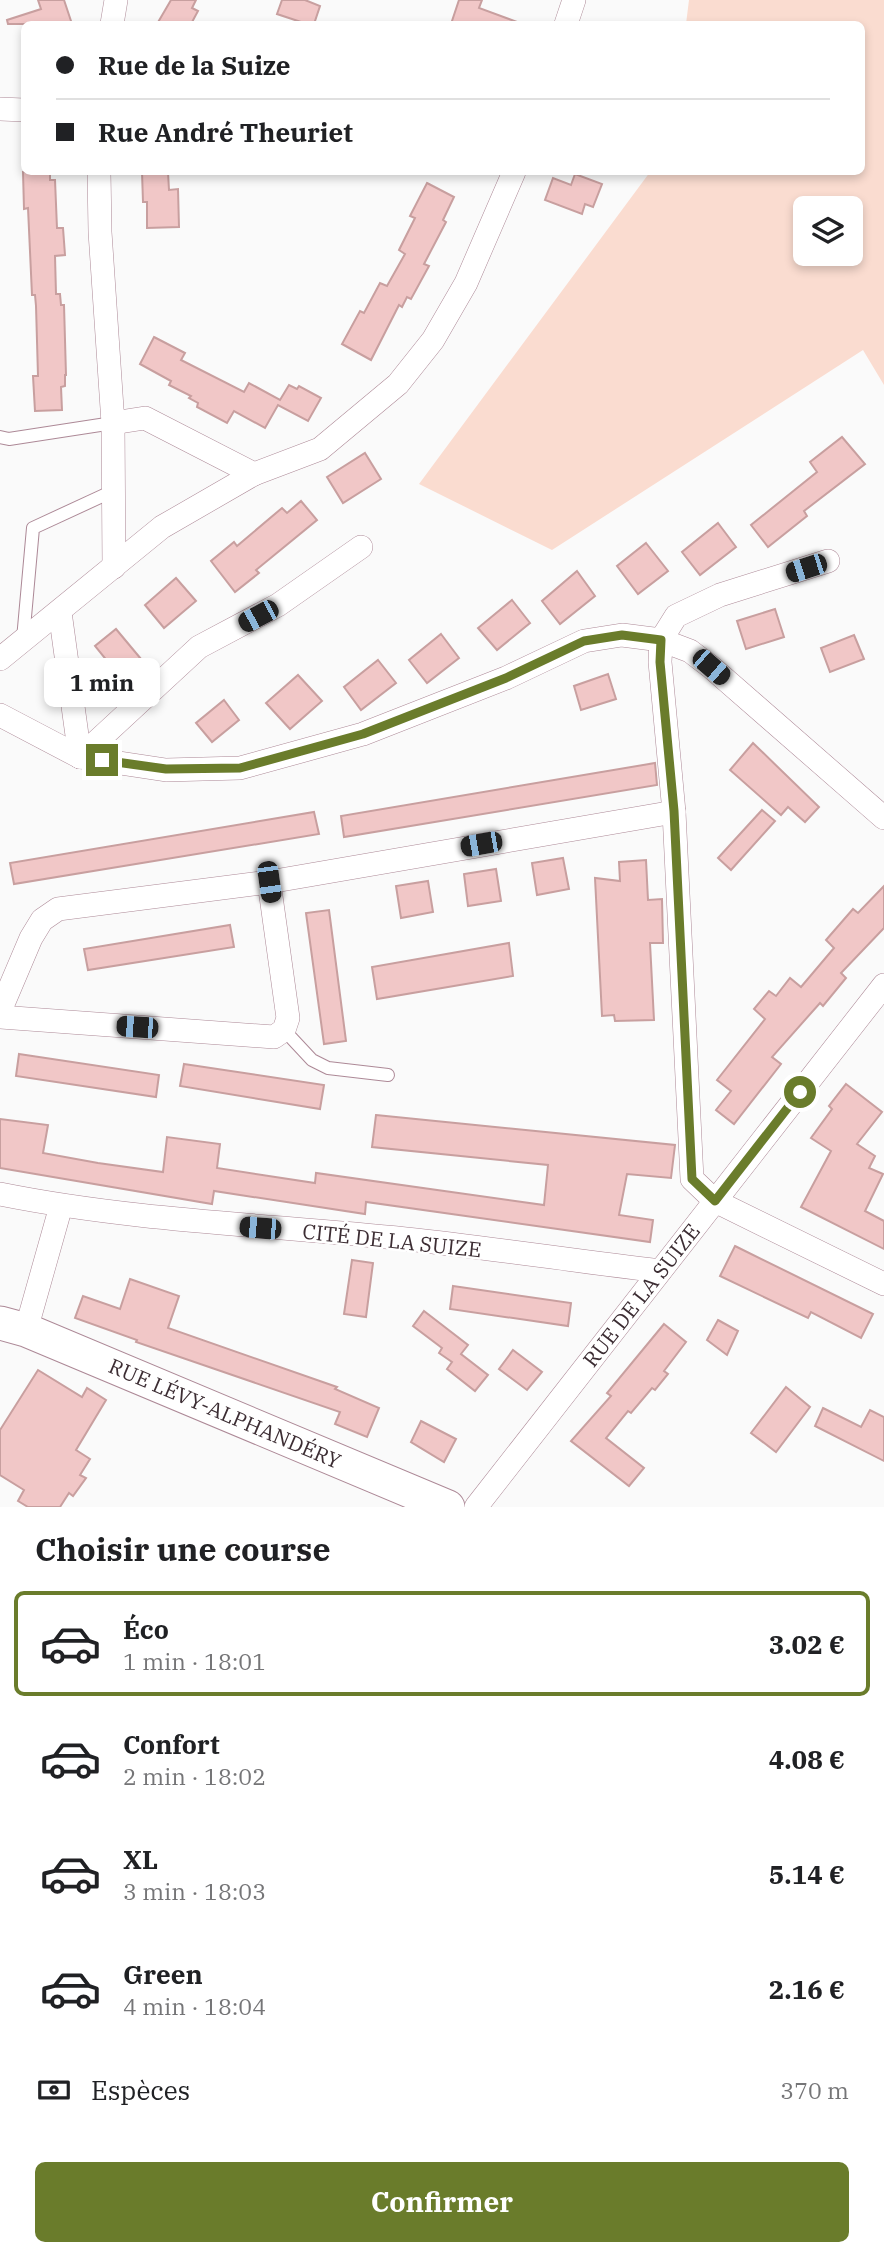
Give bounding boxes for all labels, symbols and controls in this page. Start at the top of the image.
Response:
text: Rue de la Suize [98,48,291,82]
text: Rue André Theuriet [98,115,353,149]
map controls [793,196,863,266]
button: layers [793,196,863,266]
car [783,552,830,584]
car [235,597,282,635]
car [689,645,734,689]
callout: 1 min [44,658,160,708]
text: 1 min [70,667,134,697]
route end [86,744,118,776]
car [459,830,504,858]
car [256,860,283,904]
car [116,1015,159,1039]
route start [784,1076,816,1108]
car [239,1216,282,1240]
street label: CITÉ DE LA SUIZE [301,1217,483,1263]
street label: RUE DE LA SUIZE [576,1218,706,1372]
street label: RUE LÉVY-ALPHANDÉRY [105,1351,345,1475]
text: Choisir une course [35,1528,331,1570]
icon: car [39,1612,102,1675]
text: Éco [123,1612,169,1646]
text: 3.02 € [769,1627,845,1661]
text: 1 min · 18:01 [123,1646,266,1676]
icon: car [39,1727,102,1790]
text: Confort [123,1727,220,1761]
text: 4.08 € [769,1742,845,1776]
text: 2 min · 18:02 [123,1761,266,1791]
icon: car [39,1842,102,1905]
text: XL [123,1842,158,1876]
text: 5.14 € [769,1857,845,1891]
text: 3 min · 18:03 [123,1876,266,1906]
icon: car [39,1957,102,2020]
text: Green [123,1957,203,1991]
text: 2.16 € [769,1972,845,2006]
text: 4 min · 18:04 [123,1991,266,2021]
icon: cash [35,2071,73,2109]
text: Espèces [91,2073,190,2107]
text: 370 m [780,2075,849,2105]
button: Confirmer [35,2162,849,2242]

